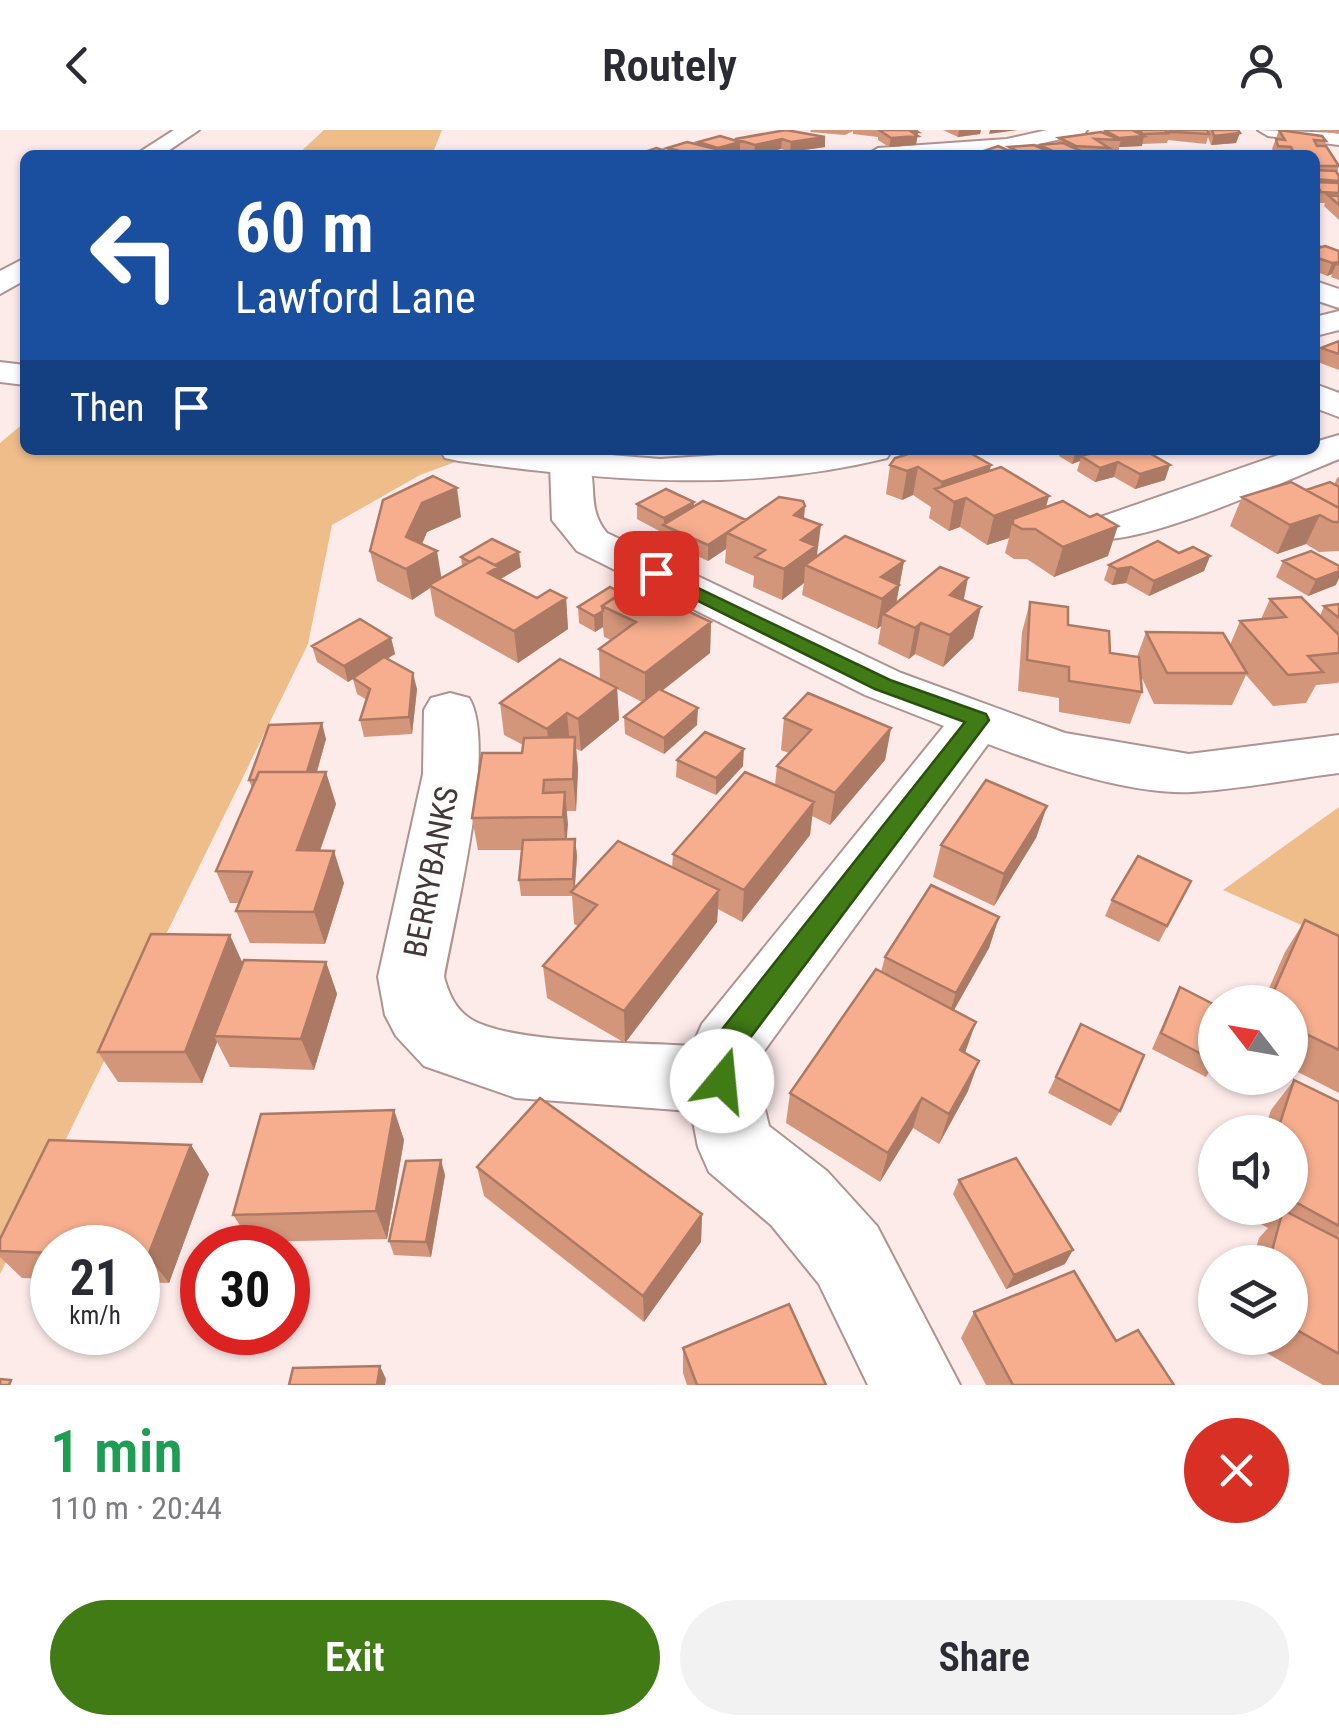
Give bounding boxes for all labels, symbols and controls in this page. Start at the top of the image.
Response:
icon: back [50,38,105,93]
icon: person [1234,38,1289,93]
text: Routely [602,39,737,92]
text: 60 m [235,187,374,269]
icon: left [70,190,200,320]
text: Lawford Lane [235,271,476,324]
icon: arrive [164,380,219,435]
text: Then [70,386,144,430]
pin [614,531,699,616]
icon: arrive [629,546,684,601]
street label: BERRYBANKS [396,783,466,961]
north arrow [1198,985,1308,1095]
map controls [1198,985,1308,1355]
position arrow [670,1029,774,1133]
button: sound [1198,1115,1308,1225]
speed limit sign: 30 [180,1225,310,1355]
button: layers [1198,1245,1308,1355]
text: 21 [70,1249,120,1307]
text: km/h [69,1301,121,1330]
text: 1 min [50,1416,183,1487]
button: close [1184,1418,1289,1523]
text: 110 m · 20:44 [50,1489,222,1527]
button: Exit [50,1600,660,1715]
button: Share [680,1600,1289,1715]

